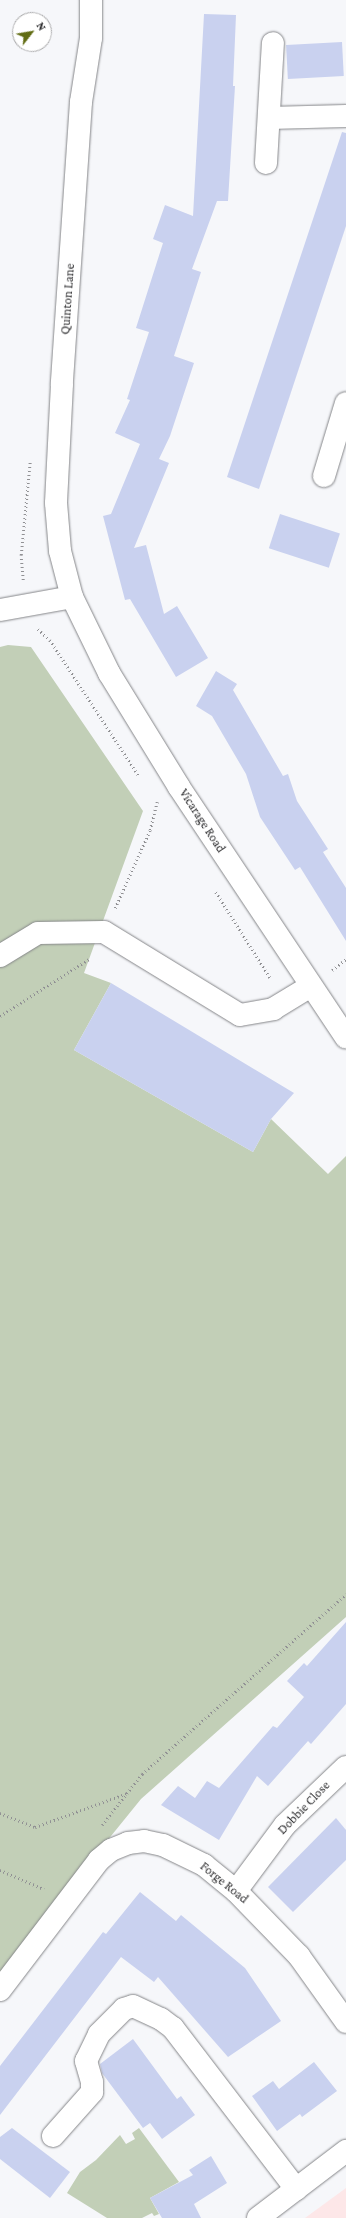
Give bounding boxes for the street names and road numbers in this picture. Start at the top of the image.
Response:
street label: Quinton Lane [58,263,78,335]
street label: Vicarage Road [176,786,228,856]
street label: Dobbie Close [275,1778,333,1838]
street label: Forge Road [197,1859,251,1907]

